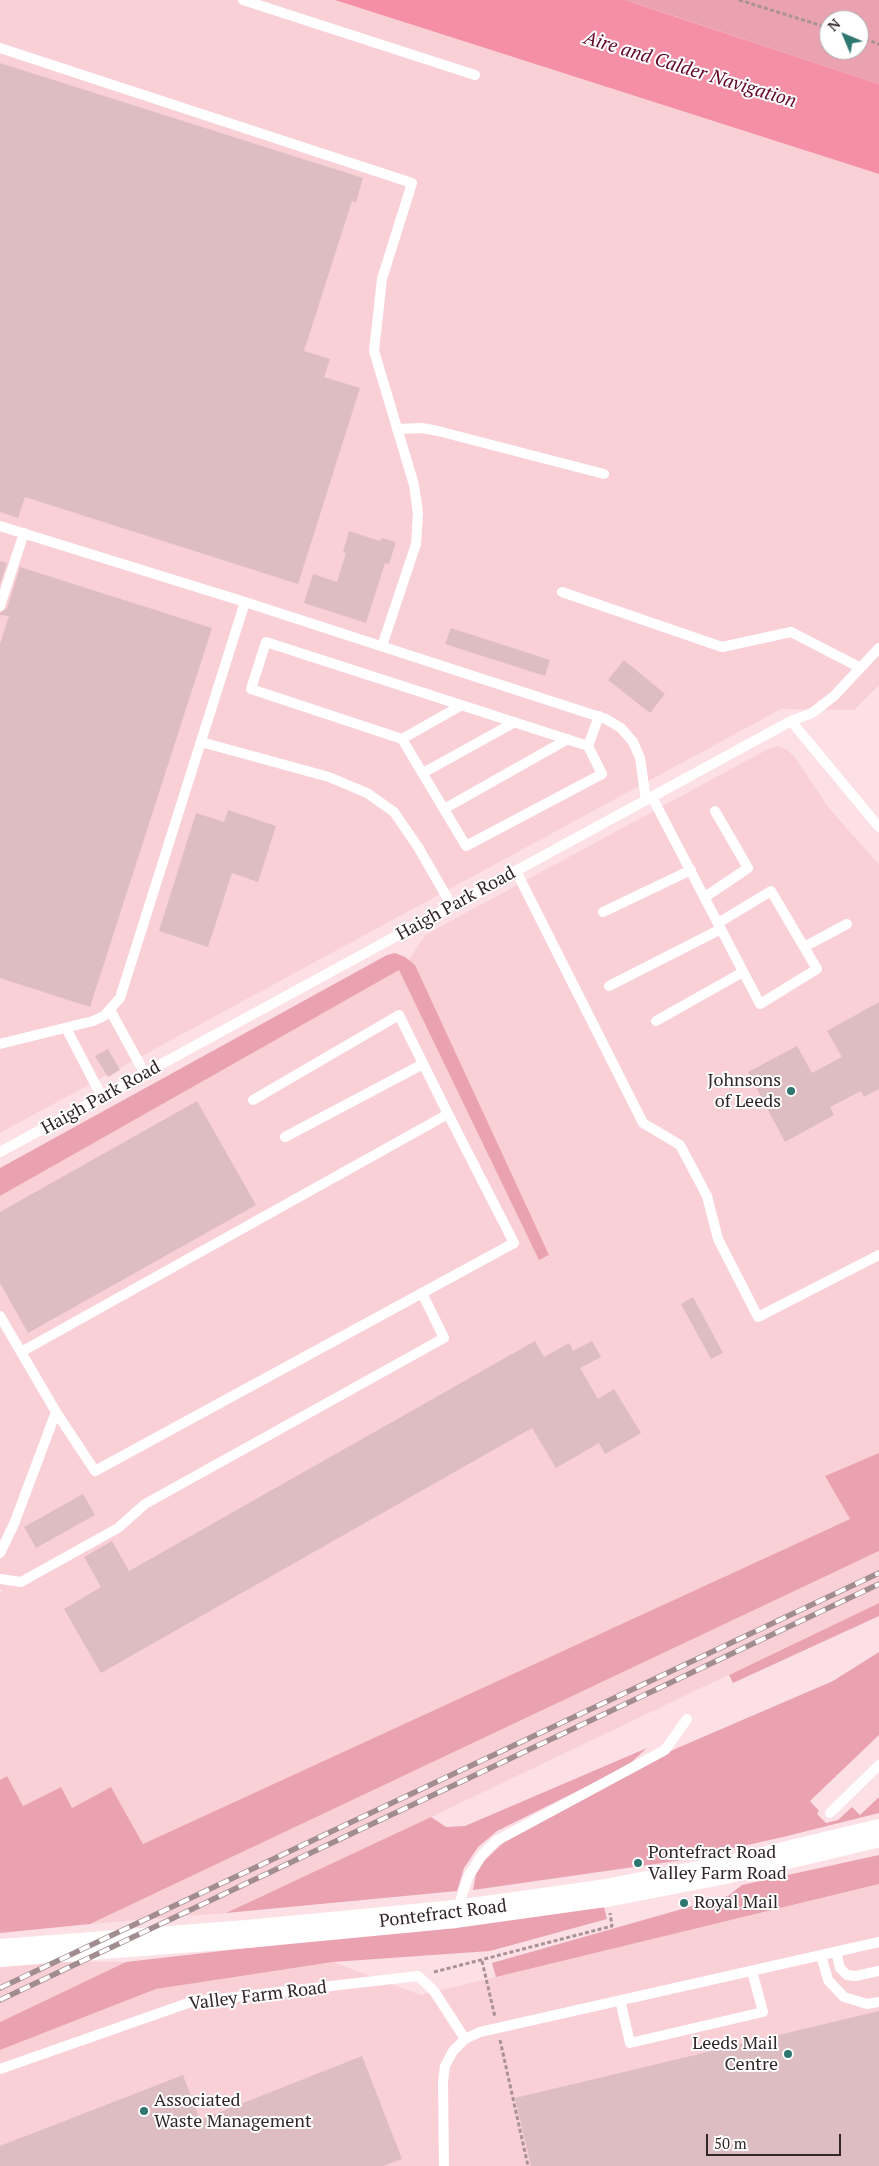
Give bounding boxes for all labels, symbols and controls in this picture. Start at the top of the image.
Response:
north arrow [819,10,869,60]
text: N [823,14,844,35]
water label: Aire and Calder Navigation [581,27,799,113]
street label: Haigh Park Road [393,862,519,946]
street label: Haigh Park Road [38,1056,164,1140]
place label: Johnsons of Leeds [707,1070,781,1112]
marker: Johnsons of Leeds [785,1085,797,1097]
place label: Pontefract Road Valley Farm Road [648,1842,787,1885]
marker: Pontefract Road Valley Farm Road [632,1857,644,1869]
place label: Royal Mail [694,1892,778,1914]
street label: Pontefract Road [378,1895,508,1933]
marker: Royal Mail [678,1897,690,1909]
street label: Valley Farm Road [188,1977,328,2015]
place label: Leeds Mail Centre [692,2033,778,2076]
marker: Leeds Mail Centre [782,2048,794,2060]
place label: Associated Waste Management [154,2090,312,2132]
marker: Associated Waste Management [138,2105,150,2117]
scale bar [709,2124,844,2156]
text: 50 m [714,2133,747,2153]

